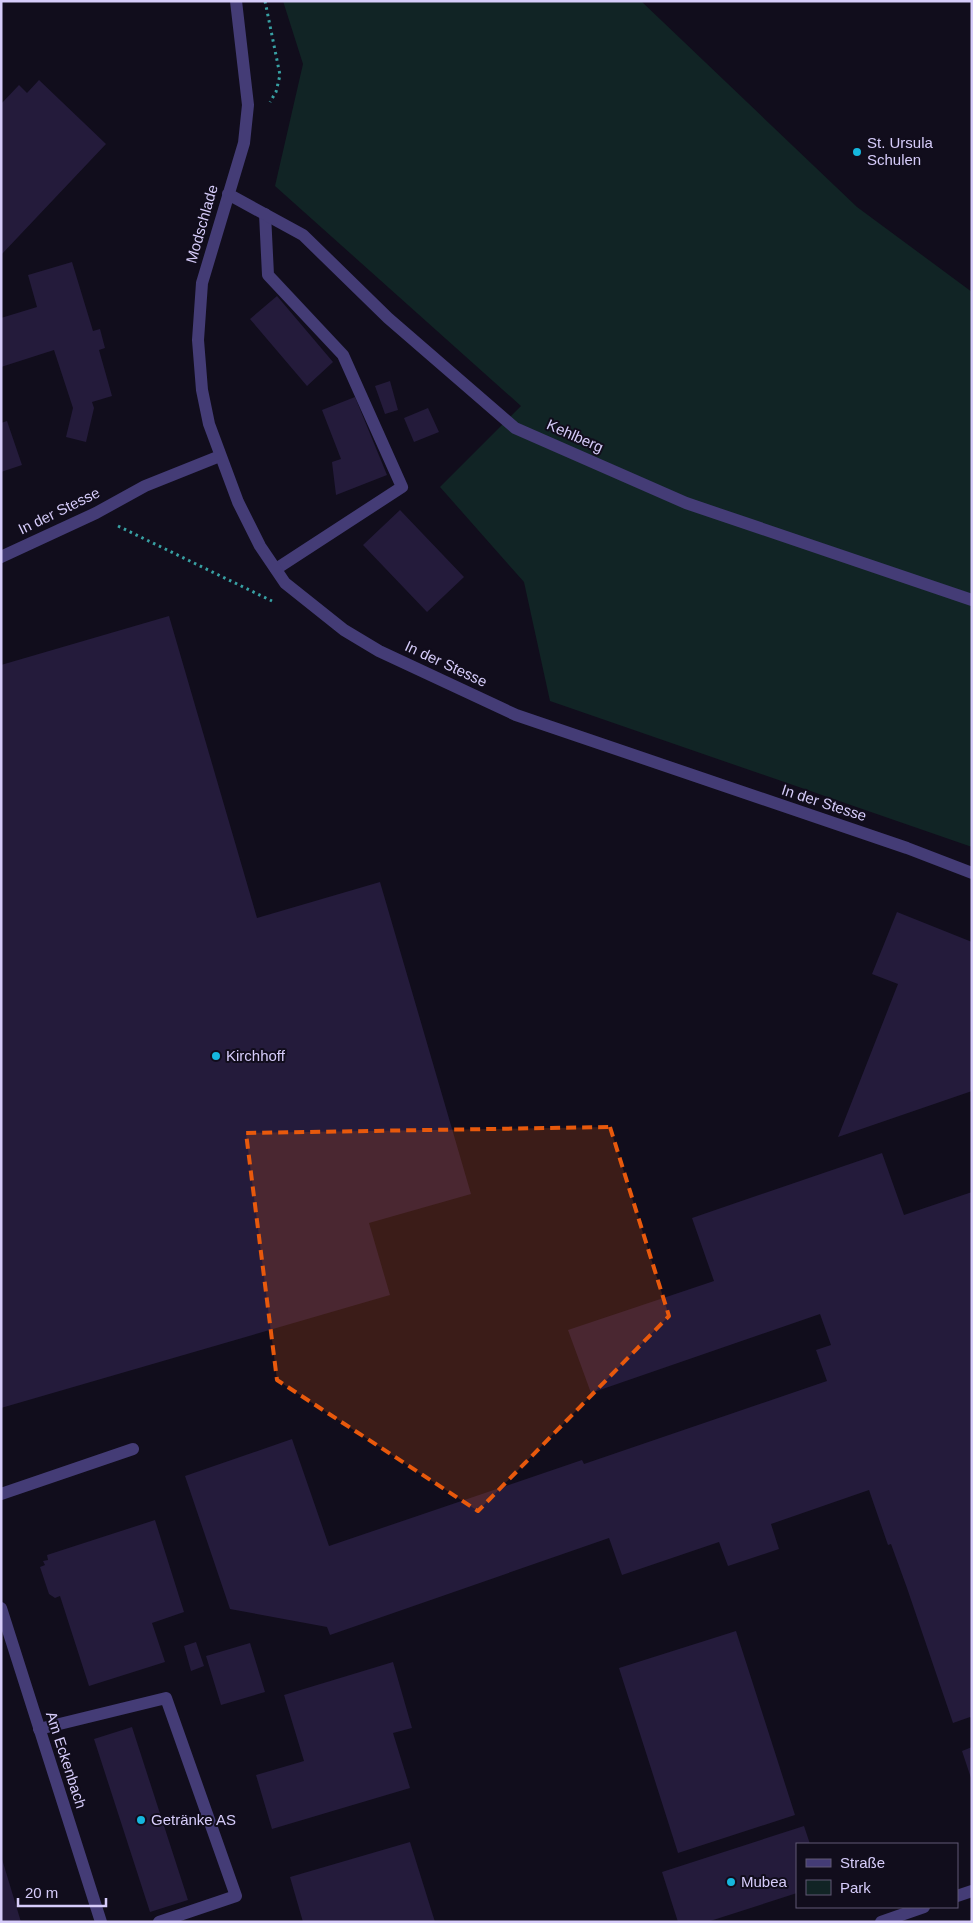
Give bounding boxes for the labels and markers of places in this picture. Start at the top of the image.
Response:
place label: St. Ursula Schulen [867,134,934,168]
marker: St. Ursula Schulen [851,146,863,158]
place label: Kirchhoff [226,1047,286,1064]
marker: Kirchhoff [210,1050,222,1062]
place label: Getränke AS [151,1811,236,1828]
marker: Getränke AS [135,1814,147,1826]
place label: Mubea [741,1873,788,1890]
marker: Mubea [725,1876,737,1888]

